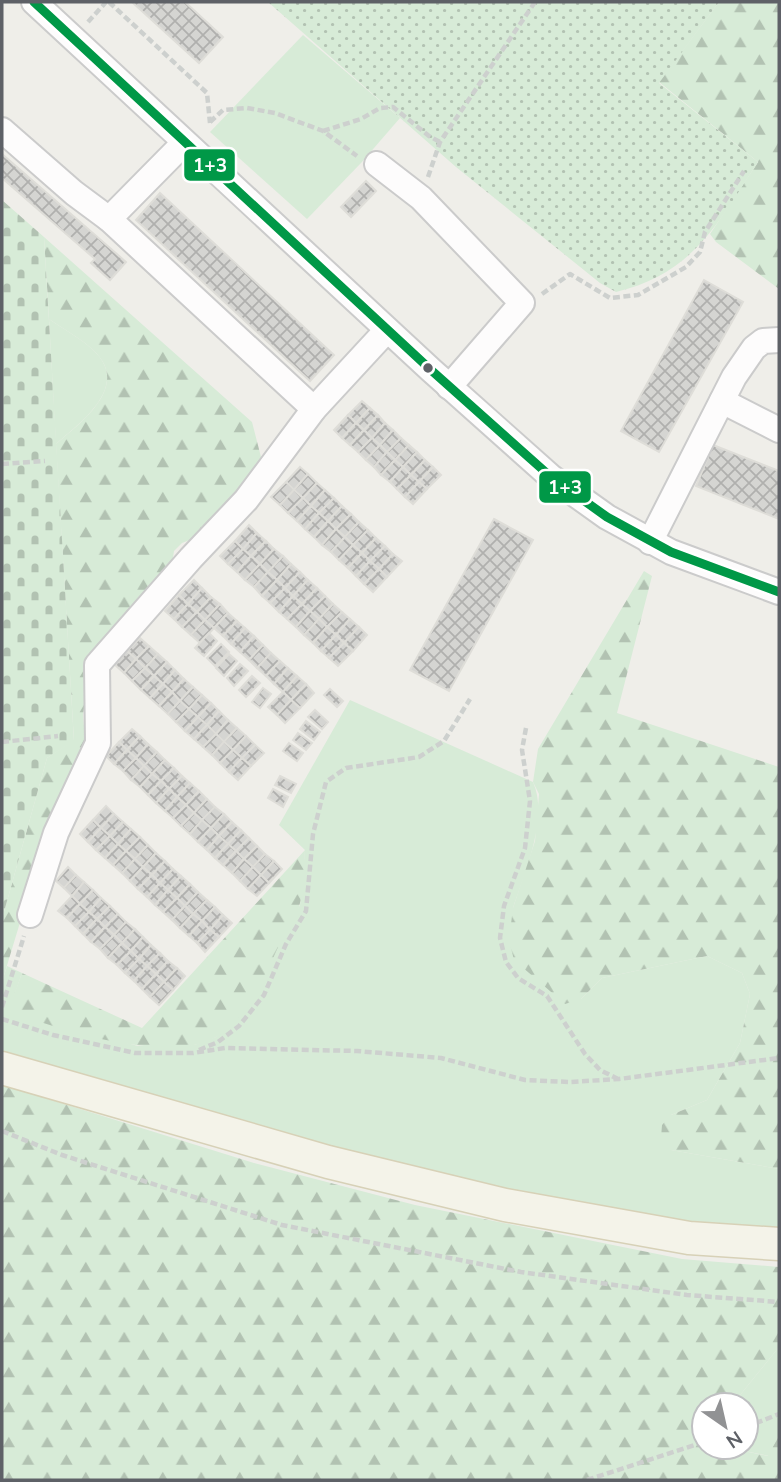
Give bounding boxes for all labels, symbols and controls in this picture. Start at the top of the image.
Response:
line badge: 1+3 [183,148,236,182]
text: 1+3 [193,153,227,179]
unlabelled marker [421,361,435,375]
line badge: 1+3 [538,470,592,504]
text: 1+3 [548,475,582,501]
north arrow [690,1391,760,1461]
text: N [721,1425,747,1454]

